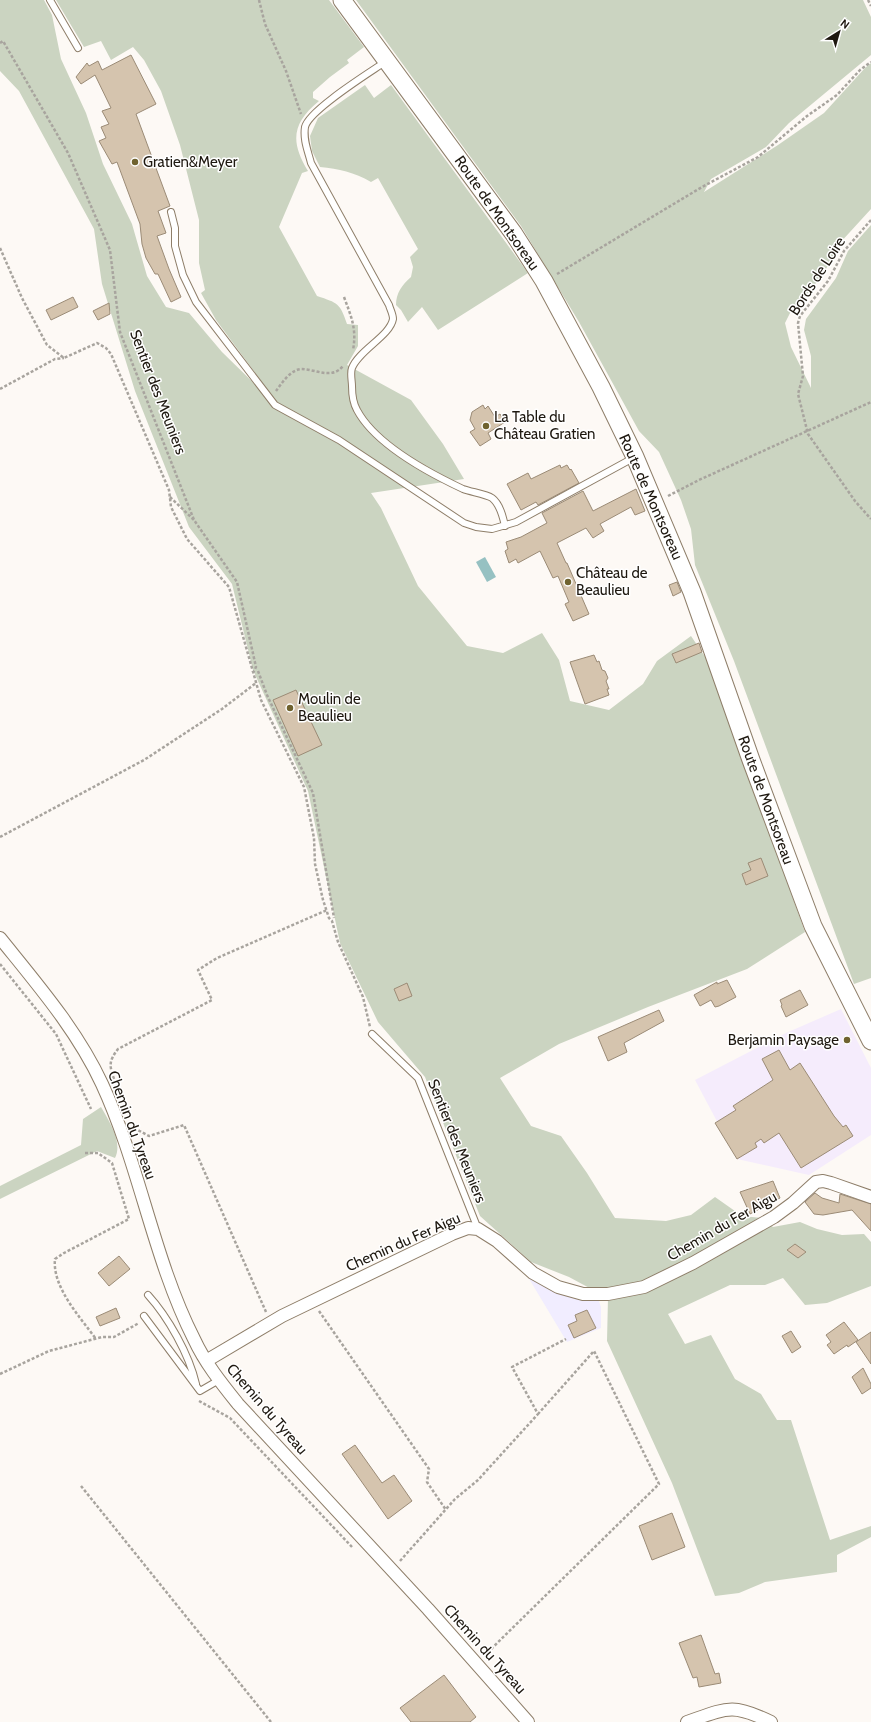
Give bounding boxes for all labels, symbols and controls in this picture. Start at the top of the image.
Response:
north arrow [819,12,859,52]
text: N [838,16,852,32]
street label: Route de Montsoreau [451,152,543,274]
place label: Gratien&Meyer [143,153,238,171]
marker: Gratien&Meyer [130,157,140,167]
street label: Bords de Loire [785,233,849,319]
street label: Sentier des Meuniers [126,327,190,457]
place label: La Table du Château Gratien [494,408,596,443]
marker: La Table du Château Gratien [481,421,491,431]
street label: Route de Montsoreau [615,431,687,563]
place label: Château de Beaulieu [576,564,648,599]
marker: Château de Beaulieu [563,577,573,587]
place label: Moulin de Beaulieu [298,690,361,725]
marker: Moulin de Beaulieu [285,703,295,713]
street label: Route de Montsoreau [734,733,798,867]
place label: Berjamin Paysage [728,1031,839,1049]
marker: Berjamin Paysage [842,1035,852,1045]
street label: Chemin du Tyreau [104,1068,160,1182]
street label: Sentier des Meuniers [424,1076,490,1206]
street label: Chemin du Fer Aigu [664,1187,780,1265]
street label: Chemin du Fer Aigu [343,1209,463,1275]
street label: Chemin du Tyreau [223,1360,311,1458]
street label: Chemin du Tyreau [440,1601,530,1697]

